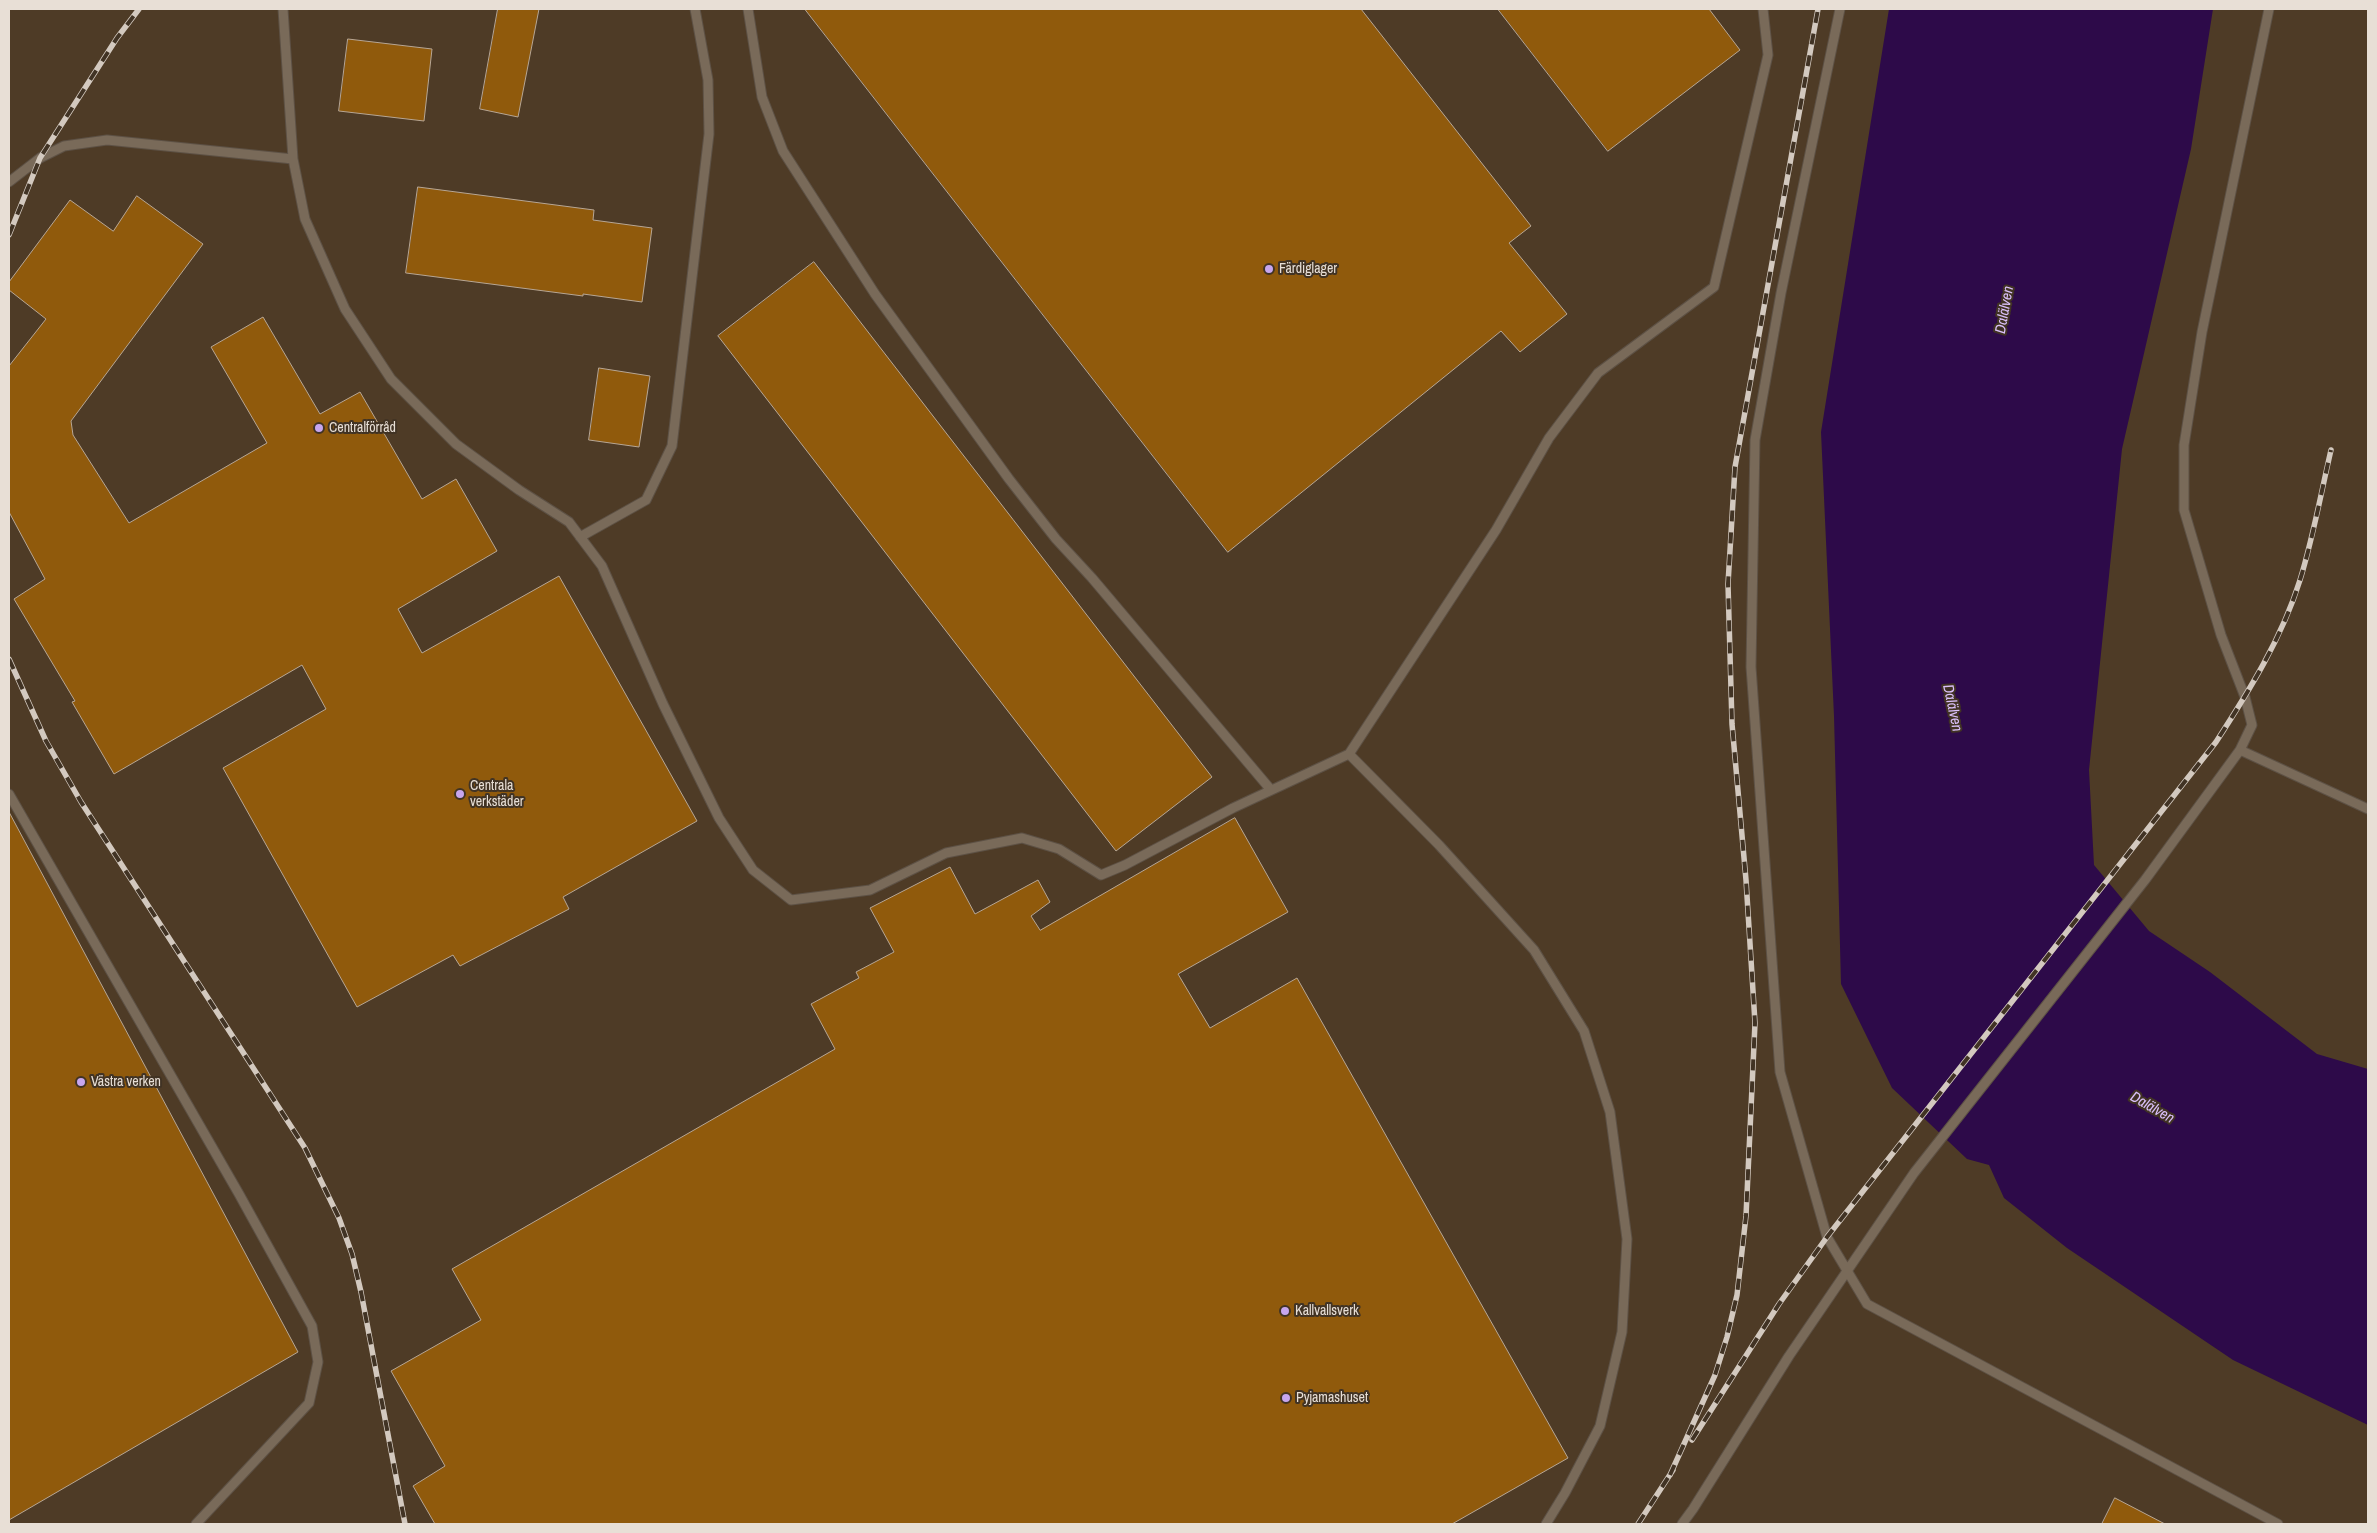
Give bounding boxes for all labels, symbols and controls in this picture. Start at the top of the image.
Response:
place label: Färdiglager [1279,261,1337,277]
marker: Färdiglager [1263,263,1275,275]
water label: Dalälven [1992,285,2018,335]
place label: Centralförråd [329,420,396,436]
marker: Centralförråd [313,422,325,434]
water label: Dalälven [1938,683,1966,733]
place label: Centrala verkstäder [470,778,524,810]
marker: Centrala verkstäder [454,788,466,800]
place label: Västra verken [91,1074,161,1090]
marker: Västra verken [75,1076,87,1088]
water label: Dalälven [2127,1088,2177,1128]
place label: Kallvallsverk [1295,1303,1359,1319]
marker: Kallvallsverk [1279,1305,1291,1317]
place label: Pyjamashuset [1296,1390,1368,1406]
marker: Pyjamashuset [1280,1392,1292,1404]

